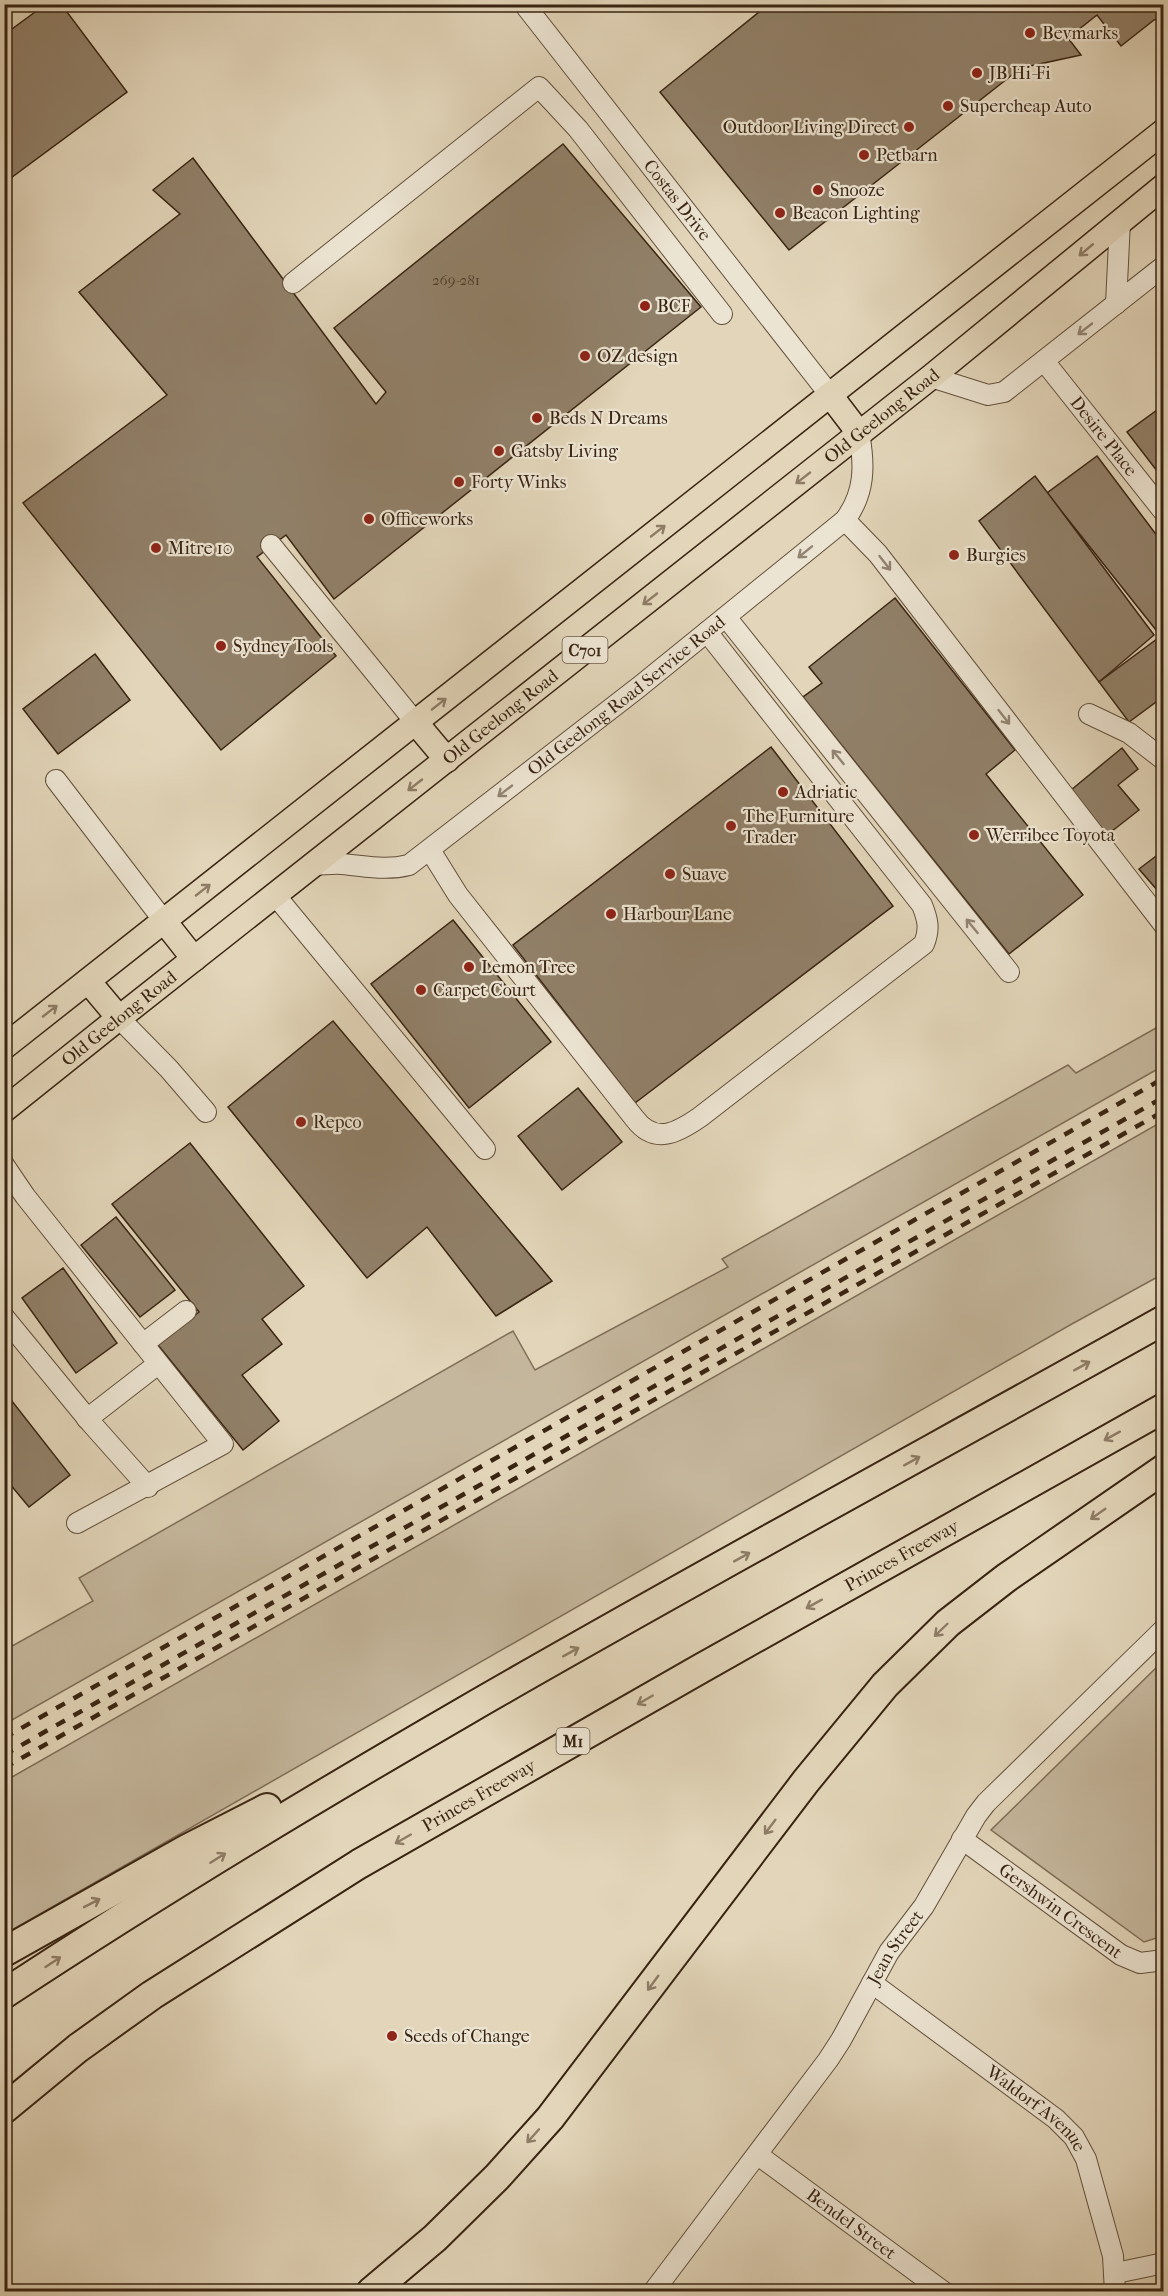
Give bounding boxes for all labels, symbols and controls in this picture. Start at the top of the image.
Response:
place label: Bevmarks [1042,23,1118,44]
marker: Bevmarks [1023,26,1037,40]
place label: JB Hi-Fi [987,63,1051,84]
marker: JB Hi-Fi [970,66,984,80]
place label: Supercheap Auto [960,96,1092,117]
marker: Supercheap Auto [941,99,955,113]
place label: Outdoor Living Direct [723,117,898,138]
marker: Outdoor Living Direct [902,120,916,134]
place label: Petbarn [876,145,938,166]
marker: Petbarn [857,148,871,162]
street label: Costas Drive [639,155,716,245]
place label: Snooze [830,180,885,201]
marker: Snooze [811,183,825,197]
place label: Beacon Lighting [792,203,920,224]
marker: Beacon Lighting [773,206,787,220]
one-way arrow [1079,243,1094,257]
house number: 269-281 [432,271,480,289]
place label: BCF [657,296,691,317]
marker: BCF [638,299,652,313]
one-way arrow [1077,322,1093,335]
place label: OZ design [597,346,679,367]
marker: OZ design [578,349,592,363]
street label: Old Geelong Road [820,364,944,468]
street label: Desire Place [1066,392,1142,480]
place label: Beds N Dreams [549,408,668,429]
marker: Beds N Dreams [530,411,544,425]
place label: Gatsby Living [511,441,618,462]
marker: Gatsby Living [492,444,506,458]
one-way arrow [795,471,811,484]
place label: Forty Winks [471,472,567,493]
marker: Forty Winks [452,475,466,489]
place label: Officeworks [381,509,473,530]
marker: Officeworks [362,512,376,526]
one-way arrow [649,525,665,538]
place label: Mitre 10 [168,538,233,559]
marker: Mitre 10 [149,541,163,555]
place label: Burgies [966,545,1026,566]
one-way arrow [798,546,814,559]
marker: Burgies [947,548,961,562]
one-way arrow [878,555,891,571]
one-way arrow [642,592,658,605]
street label: Old Geelong Road Service Road [523,611,729,780]
place label: Sydney Tools [233,636,334,657]
road number: C701 [562,637,608,663]
marker: Sydney Tools [214,639,228,653]
street label: Old Geelong Road [438,665,562,769]
one-way arrow [431,698,447,711]
one-way arrow [998,709,1010,725]
one-way arrow [831,750,844,766]
one-way arrow [407,778,423,791]
place label: Adriatic [794,782,857,803]
one-way arrow [497,785,513,798]
marker: Adriatic [776,785,790,799]
place label: The Furniture Trader [743,806,855,848]
marker: The Furniture Trader [724,819,738,833]
place label: Werribee Toyota [985,825,1116,846]
marker: Werribee Toyota [967,828,981,842]
place label: Suave [682,864,727,885]
marker: Suave [663,867,677,881]
one-way arrow [195,883,211,896]
place label: Harbour Lane [623,904,732,925]
marker: Harbour Lane [604,907,618,921]
one-way arrow [966,919,979,935]
place label: Lemon Tree [481,957,575,978]
marker: Lemon Tree [462,960,476,974]
street label: Old Geelong Road [57,966,181,1070]
place label: Carpet Court [433,980,537,1001]
marker: Carpet Court [414,983,428,997]
one-way arrow [42,1004,58,1017]
place label: Repco [313,1112,362,1133]
marker: Repco [294,1115,308,1129]
one-way arrow [1073,1360,1090,1372]
one-way arrow [1104,1431,1121,1443]
one-way arrow [903,1455,920,1467]
one-way arrow [1090,1508,1107,1520]
street label: Princes Freeway [841,1515,963,1596]
one-way arrow [733,1550,750,1562]
one-way arrow [806,1599,823,1611]
one-way arrow [934,1622,949,1636]
one-way arrow [562,1646,580,1657]
one-way arrow [637,1695,654,1707]
road number: M1 [556,1728,590,1754]
street label: Princes Freeway [418,1754,541,1836]
one-way arrow [764,1819,777,1835]
one-way arrow [394,1834,412,1845]
one-way arrow [209,1851,226,1863]
street label: Gershwin Crescent [995,1859,1127,1963]
one-way arrow [83,1897,101,1908]
street label: Jean Street [862,1905,928,1990]
one-way arrow [45,1956,61,1968]
one-way arrow [647,1974,659,1990]
place label: Seeds of Change [404,2026,530,2047]
marker: Seeds of Change [385,2029,399,2043]
street label: Waldorf Avenue [982,2060,1090,2155]
one-way arrow [526,2129,540,2144]
street label: Bendel Street [802,2184,901,2264]

